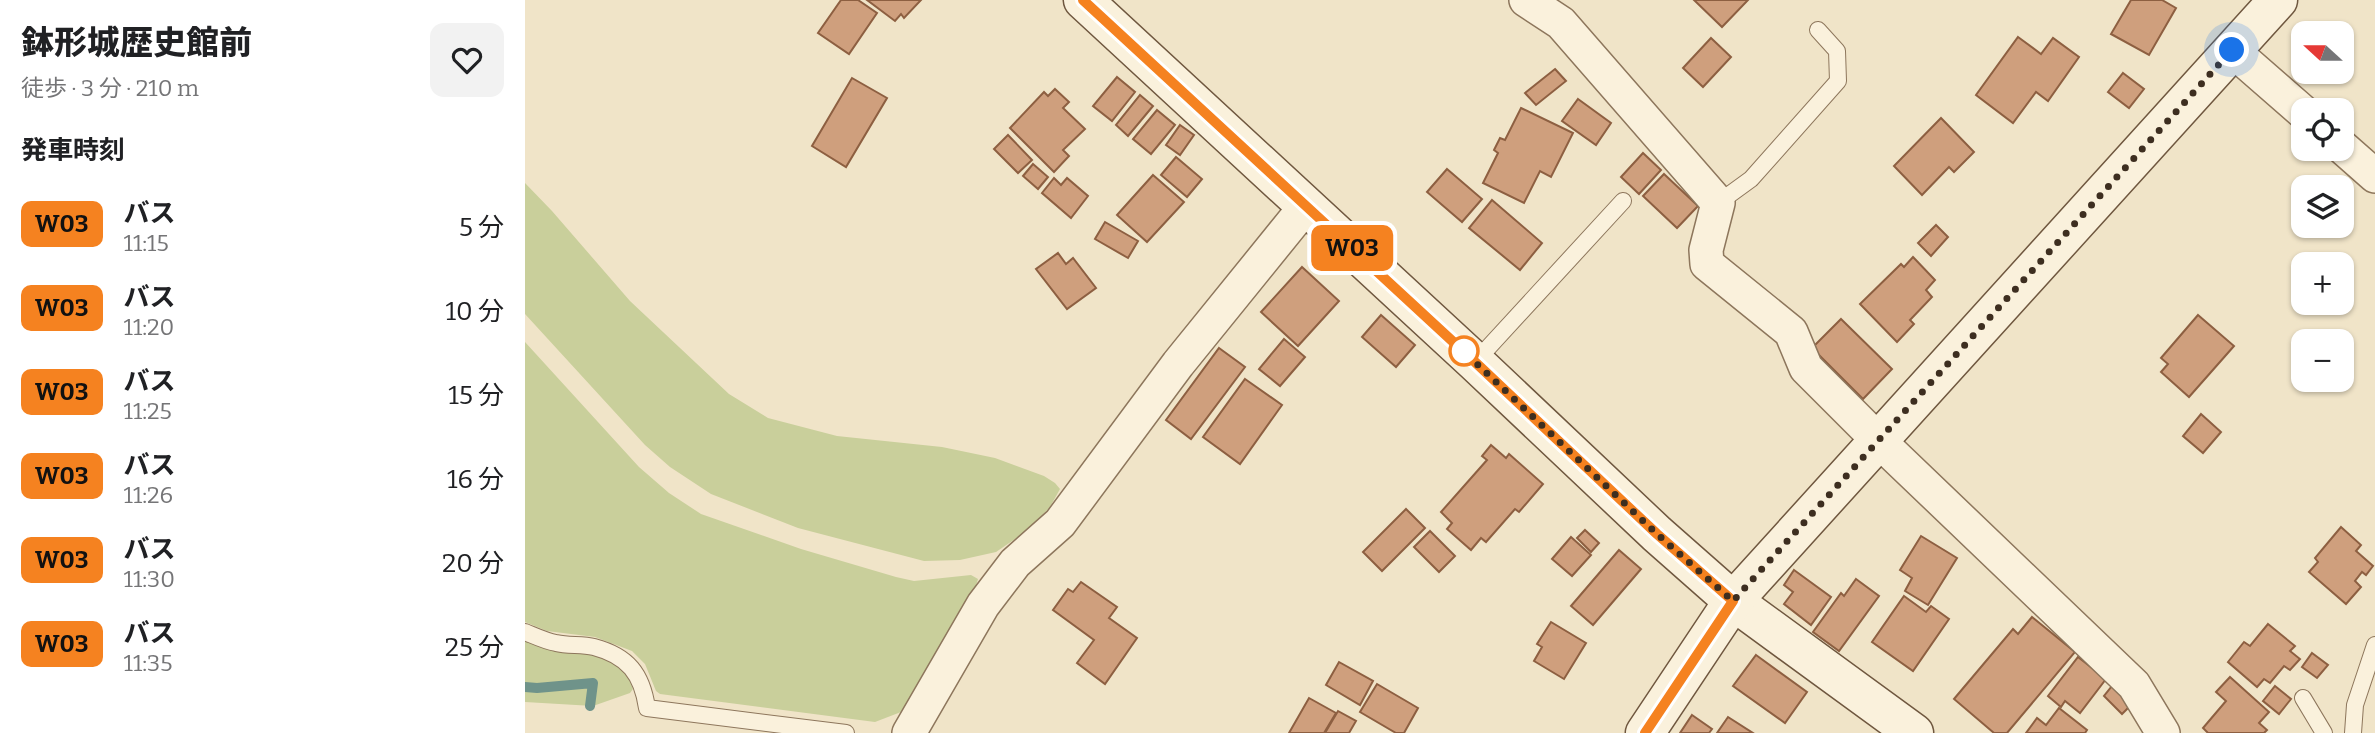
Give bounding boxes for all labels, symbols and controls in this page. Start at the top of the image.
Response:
north arrow [2291,21,2354,84]
map controls [2291,21,2354,392]
text: 鉢形城歴史館前 [21,23,252,63]
button: heart [430,23,504,97]
your location [2214,32,2249,67]
text: 徒歩 · 3 分 · 210 m [21,74,199,102]
button: locate [2291,98,2354,161]
text: 発車時刻 [21,135,125,166]
button: layers [2291,175,2354,238]
text: バス [124,198,176,229]
text: W03 [35,210,89,238]
text: 5 分 [459,212,504,243]
line badge: W03 [1312,225,1392,271]
text: 11:15 [124,229,169,257]
text: W03 [1325,234,1379,262]
button: + [2291,252,2354,315]
text: バス [124,282,176,313]
text: W03 [35,294,89,322]
text: 10 分 [446,296,504,327]
text: 11:20 [124,313,174,341]
button: − [2291,329,2354,392]
unlabelled marker [1449,336,1479,366]
text: バス [124,366,176,397]
text: W03 [35,378,89,406]
text: 15 分 [448,380,504,411]
text: 11:25 [124,397,172,425]
text: バス [124,450,176,481]
text: W03 [35,462,89,490]
text: 16 分 [447,464,504,495]
text: 11:26 [124,481,173,509]
text: バス [124,534,176,565]
text: W03 [35,546,89,574]
text: 20 分 [442,548,504,579]
text: 11:30 [124,565,175,593]
text: バス [124,618,176,649]
text: W03 [35,630,89,658]
text: 25 分 [445,632,504,663]
text: 11:35 [124,649,173,677]

